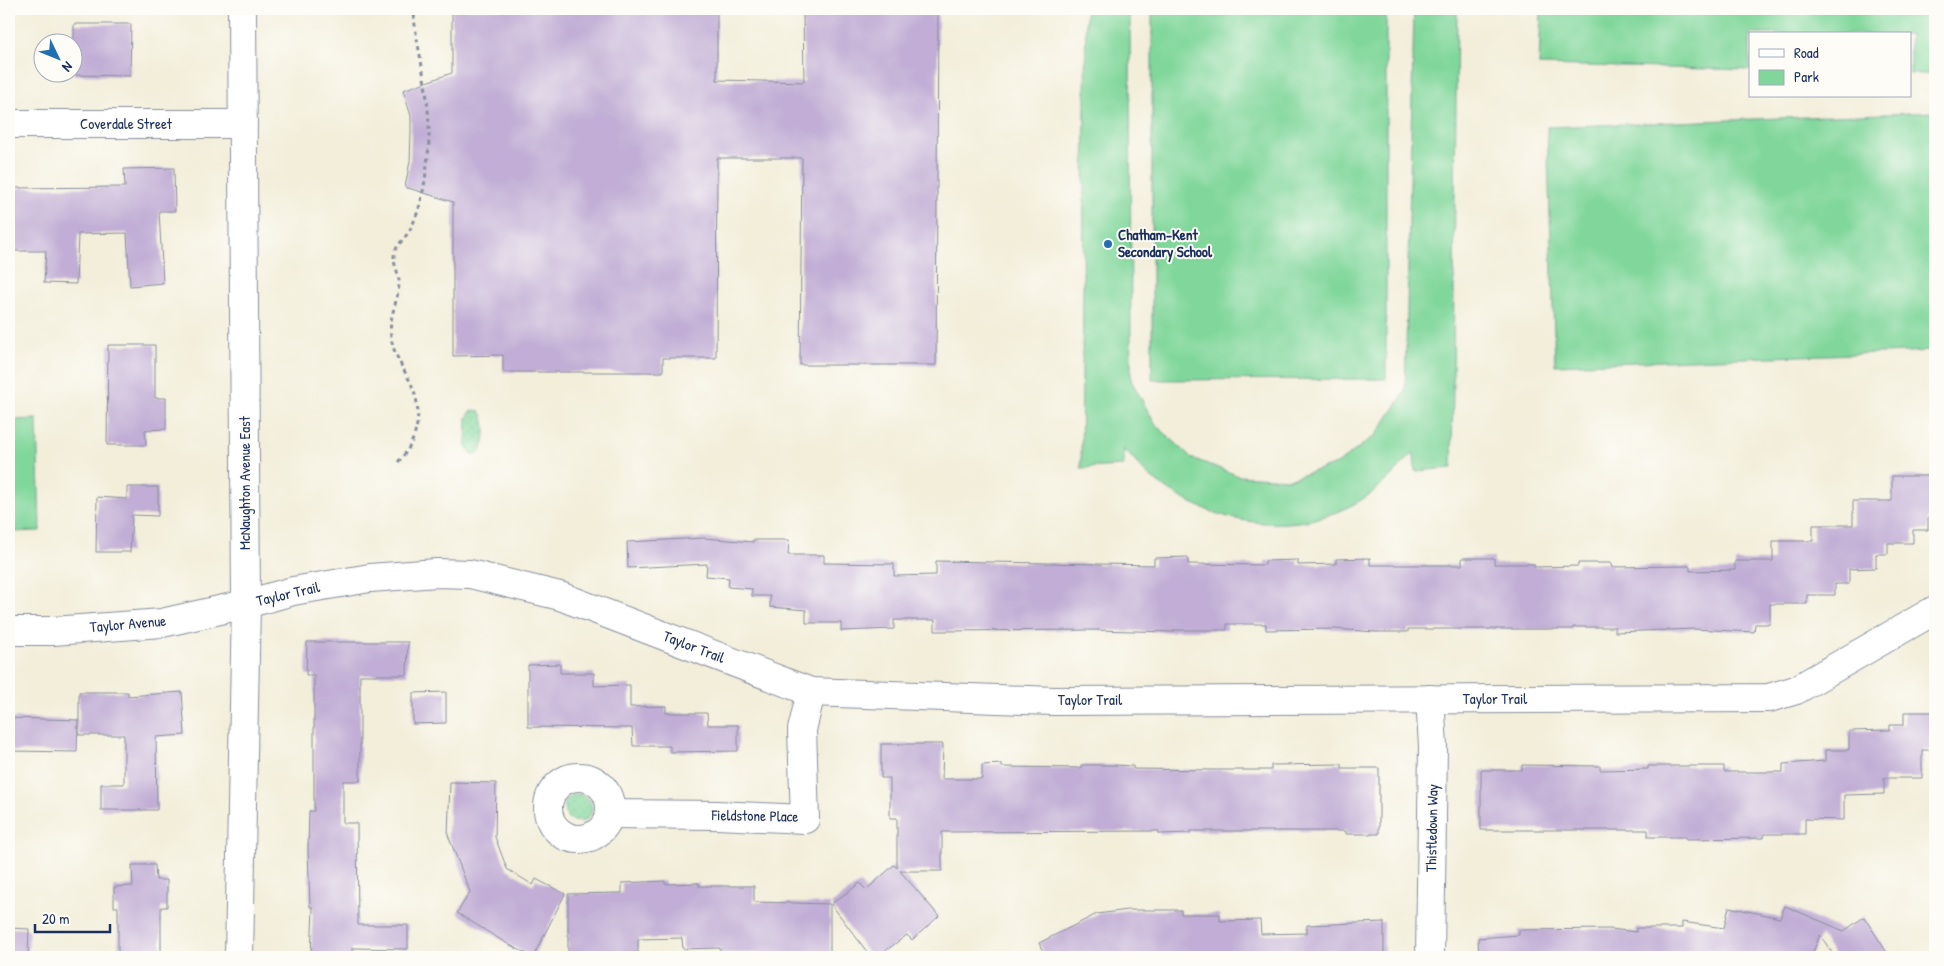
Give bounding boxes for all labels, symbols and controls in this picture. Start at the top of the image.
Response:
north arrow [32,32,82,82]
legend [1749,32,1912,98]
text: Road [1794,42,1819,63]
text: N [58,58,77,77]
text: Park [1794,66,1819,87]
street label: Coverdale Street [80,113,173,134]
place label: Chatham-Kent Secondary School [1118,224,1213,263]
marker: Chatham-Kent Secondary School [1102,238,1114,250]
street label: McNaughton Avenue East [234,415,255,550]
street label: Taylor Trail [254,576,322,611]
street label: Taylor Avenue [89,610,167,637]
street label: Taylor Trail [660,625,728,668]
street label: Taylor Trail [1463,688,1527,709]
street label: Taylor Trail [1058,689,1122,710]
street label: Thistledown Way [1420,784,1443,872]
street label: Fieldstone Place [710,804,799,827]
scale bar [35,901,110,933]
text: 20 m [42,908,69,929]

